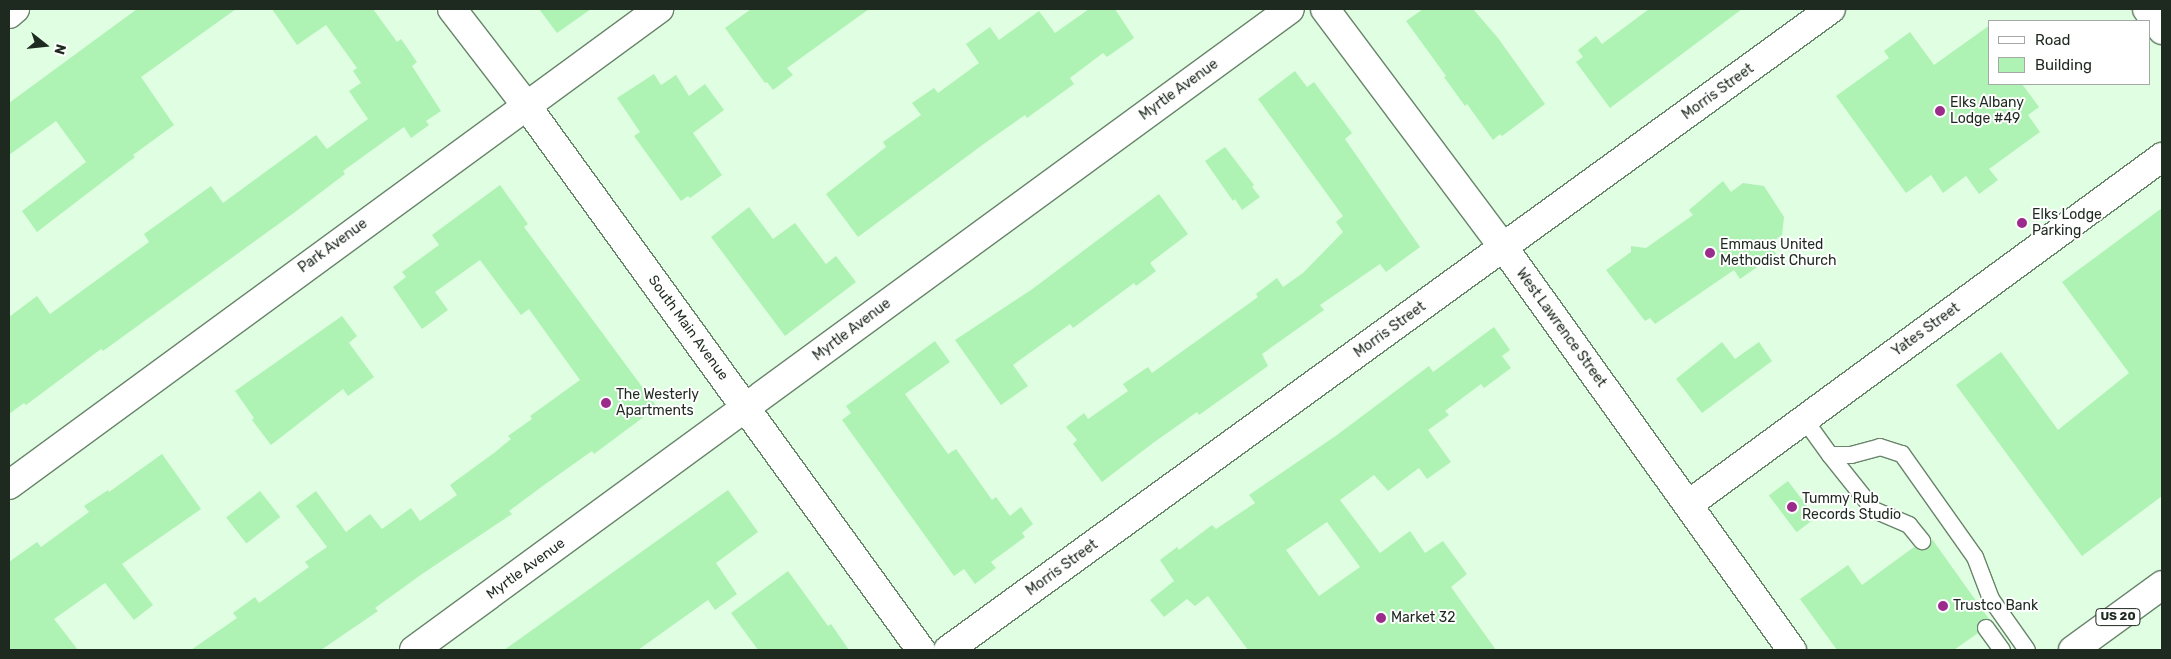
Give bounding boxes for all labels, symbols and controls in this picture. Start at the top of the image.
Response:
north arrow [20,20,70,70]
legend [1988,20,2151,85]
text: Road [2035,31,2071,49]
text: N [50,42,69,56]
street label: Myrtle Avenue [1136,56,1222,124]
text: Building [2035,56,2092,74]
street label: Morris Street [1679,60,1757,124]
place label: Elks Albany Lodge #49 [1950,95,2024,128]
marker: Elks Albany Lodge #49 [1934,105,1946,117]
place label: Elks Lodge Parking [2032,207,2102,240]
street label: Park Avenue [295,215,371,277]
marker: Elks Lodge Parking [2016,217,2028,229]
place label: Emmaus United Methodist Church [1720,237,1836,270]
marker: Emmaus United Methodist Church [1704,247,1716,259]
street label: West Lawrence Street [1512,265,1610,391]
street label: South Main Avenue [644,272,732,384]
street label: Myrtle Avenue [810,295,894,365]
street label: Morris Street [1351,298,1429,362]
street label: Yates Street [1889,300,1963,360]
place label: The Westerly Apartments [616,387,699,420]
marker: The Westerly Apartments [600,397,612,409]
place label: Tummy Rub Records Studio [1802,491,1901,524]
marker: Tummy Rub Records Studio [1786,501,1798,513]
street label: Myrtle Avenue [483,535,569,603]
street label: Morris Street [1023,536,1101,600]
place label: Trustco Bank [1953,598,2038,614]
marker: Trustco Bank [1937,600,1949,612]
road number: US 20 [2094,608,2142,626]
place label: Market 32 [1391,610,1455,626]
marker: Market 32 [1375,612,1387,624]

